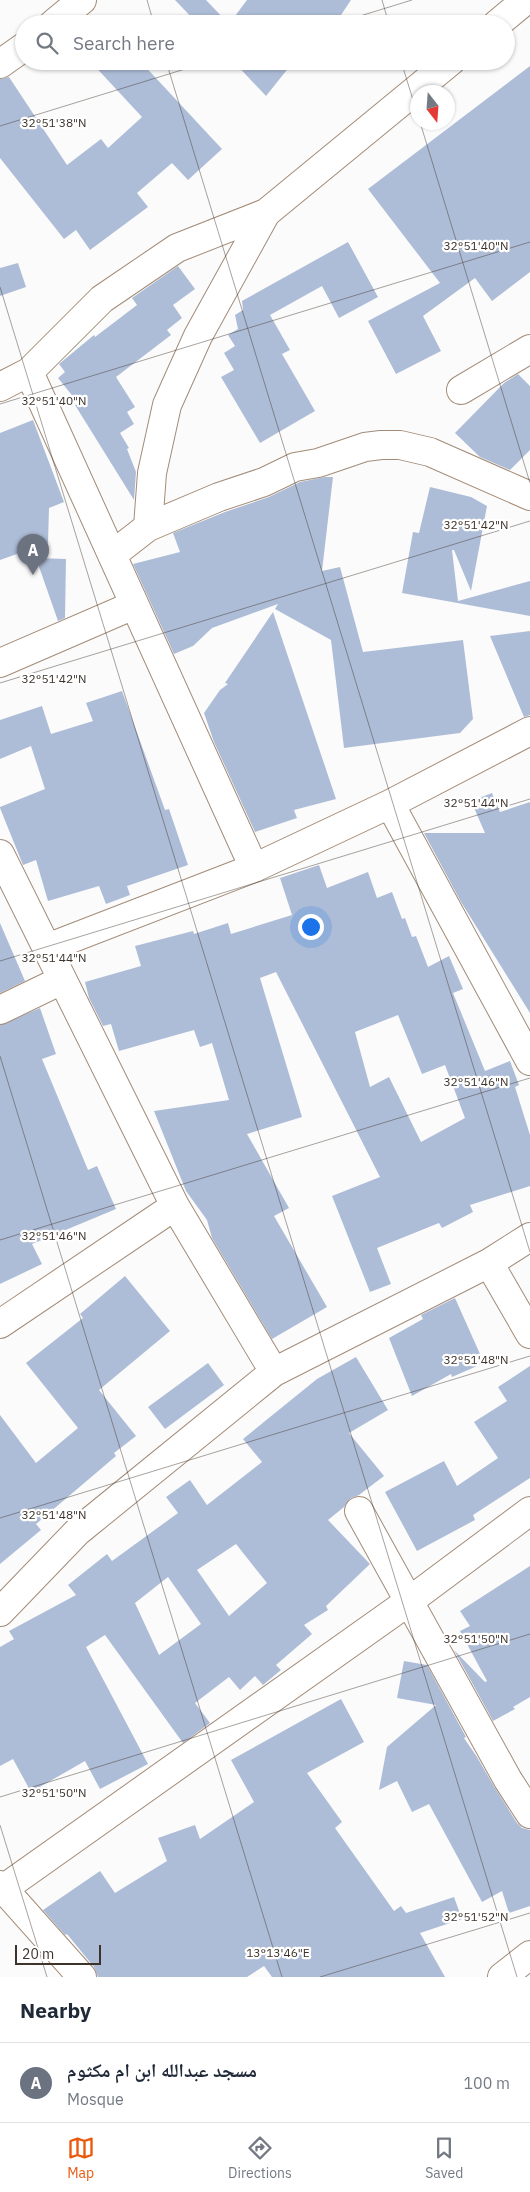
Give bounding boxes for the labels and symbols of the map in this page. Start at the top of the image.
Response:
north arrow [410,85,455,130]
text: 32°51'38"N [21,115,87,130]
text: 32°51'40"N [443,238,509,253]
text: 32°51'40"N [21,393,87,408]
text: 32°51'42"N [443,517,509,532]
pin: A [17,534,49,575]
text: 32°51'42"N [21,671,87,686]
text: 32°51'44"N [443,795,509,810]
your location [298,914,324,940]
text: 32°51'44"N [21,950,87,965]
text: 32°51'46"N [443,1074,509,1089]
text: 32°51'46"N [21,1228,87,1243]
text: 32°51'48"N [443,1352,509,1367]
text: 32°51'48"N [21,1507,87,1522]
text: 32°51'50"N [443,1631,509,1646]
text: 32°51'50"N [21,1785,87,1800]
text: 32°51'52"N [443,1909,509,1924]
scale bar [15,1942,101,1965]
text: 13°13'46"E [246,1945,310,1960]

